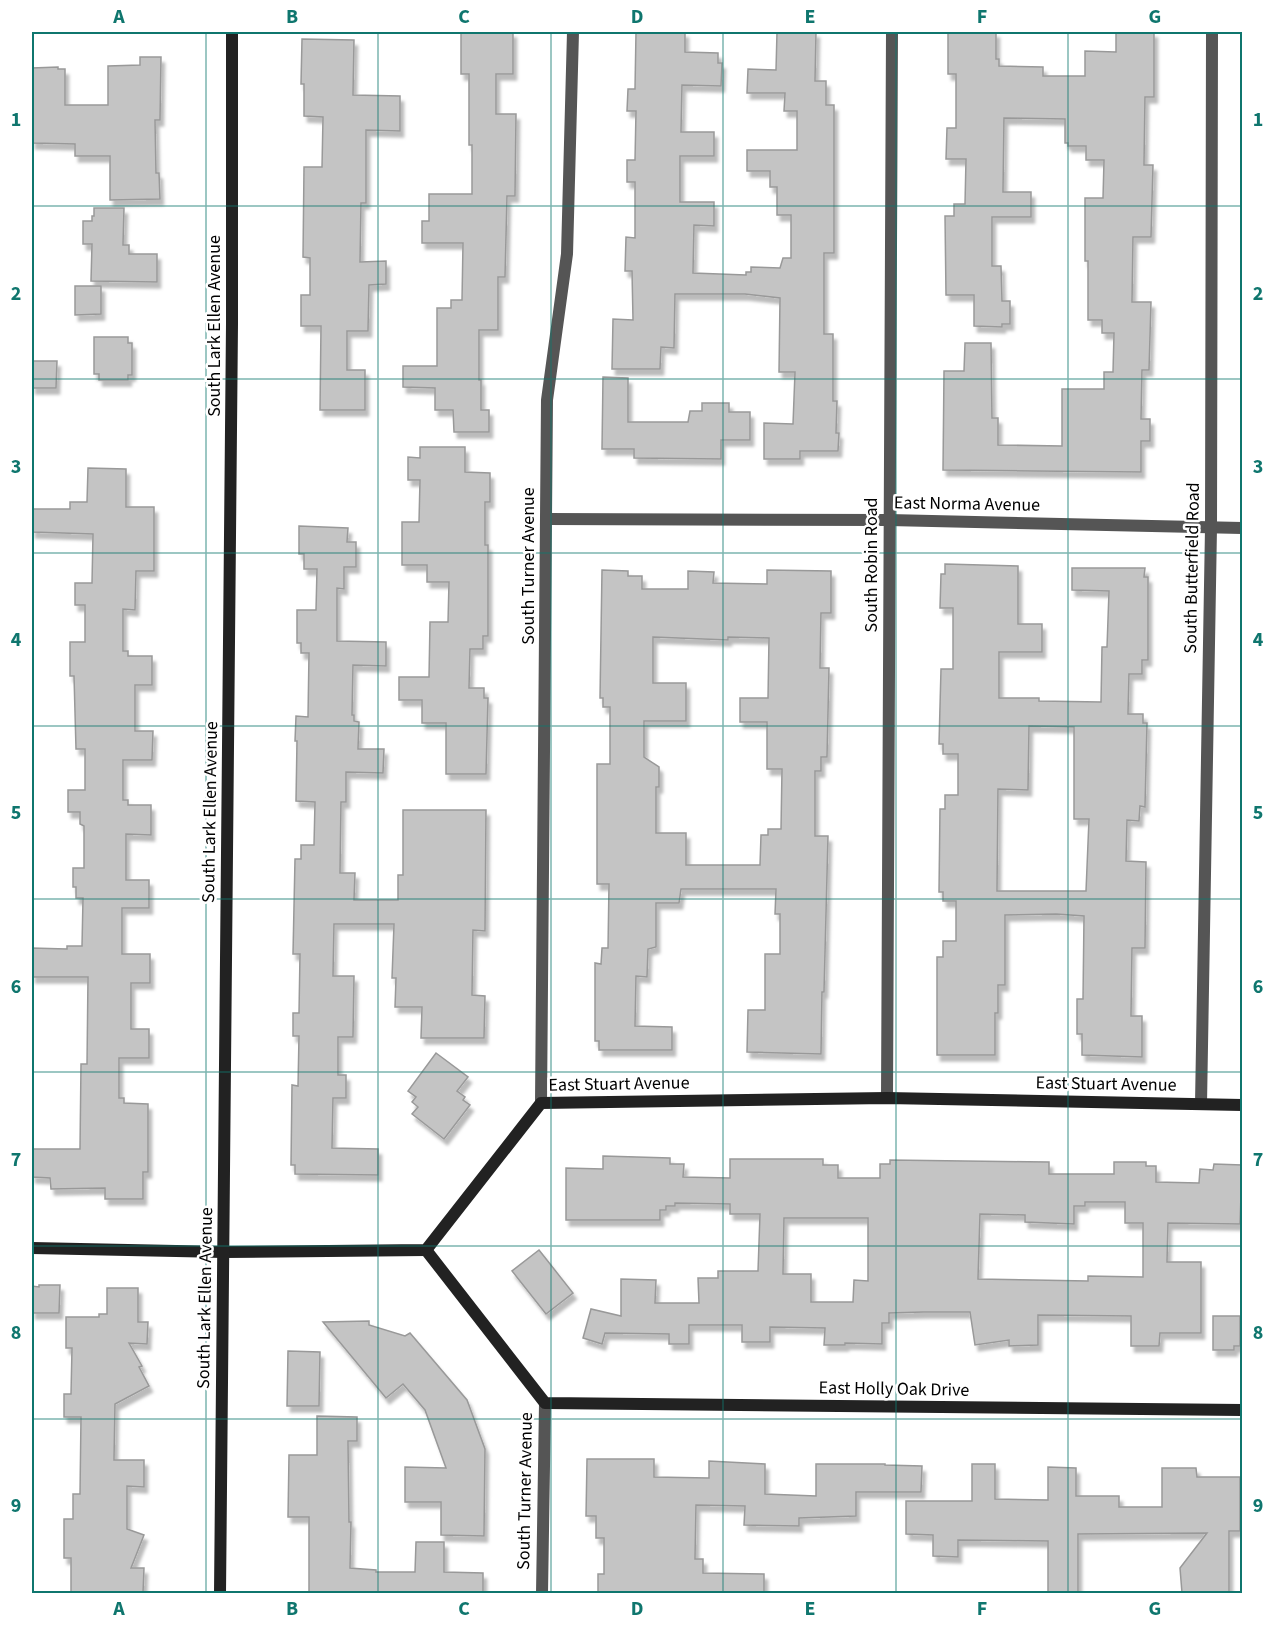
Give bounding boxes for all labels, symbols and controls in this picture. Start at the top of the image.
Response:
text: A [112,3,125,31]
text: B [286,3,298,31]
text: C [458,3,470,31]
text: D [631,3,643,31]
text: E [805,3,815,31]
text: F [977,3,987,31]
text: G [1149,3,1161,31]
text: 1 [11,106,21,134]
text: 1 [1253,106,1263,134]
street label: South Lark Ellen Avenue [202,235,227,417]
text: 2 [11,280,21,308]
text: 2 [1253,280,1263,308]
text: 3 [11,453,21,481]
text: 3 [1253,453,1263,481]
street label: South Butterfield Road [1178,482,1206,654]
street label: South Turner Avenue [516,487,541,645]
street label: East Norma Avenue [894,490,1040,518]
street label: South Robin Road [859,498,884,632]
text: 4 [11,626,22,654]
text: 4 [1253,626,1264,654]
street label: South Lark Ellen Avenue [196,721,224,903]
text: 5 [11,799,21,827]
text: 5 [1253,799,1263,827]
text: 6 [11,973,21,1001]
text: 6 [1253,973,1263,1001]
street label: East Stuart Avenue [548,1070,690,1098]
street label: East Stuart Avenue [1035,1070,1177,1098]
text: 7 [11,1146,21,1174]
text: 7 [1253,1146,1263,1174]
street label: South Lark Ellen Avenue [191,1207,219,1389]
text: 8 [11,1319,21,1347]
text: 8 [1253,1319,1263,1347]
street label: East Holly Oak Drive [818,1375,970,1403]
street label: South Turner Avenue [511,1412,539,1570]
text: 9 [11,1492,21,1520]
text: 9 [1253,1492,1263,1520]
text: A [112,1595,125,1623]
text: B [286,1595,298,1623]
text: C [458,1595,470,1623]
text: D [631,1595,643,1623]
text: E [805,1595,815,1623]
text: F [977,1595,987,1623]
text: G [1149,1595,1161,1623]

